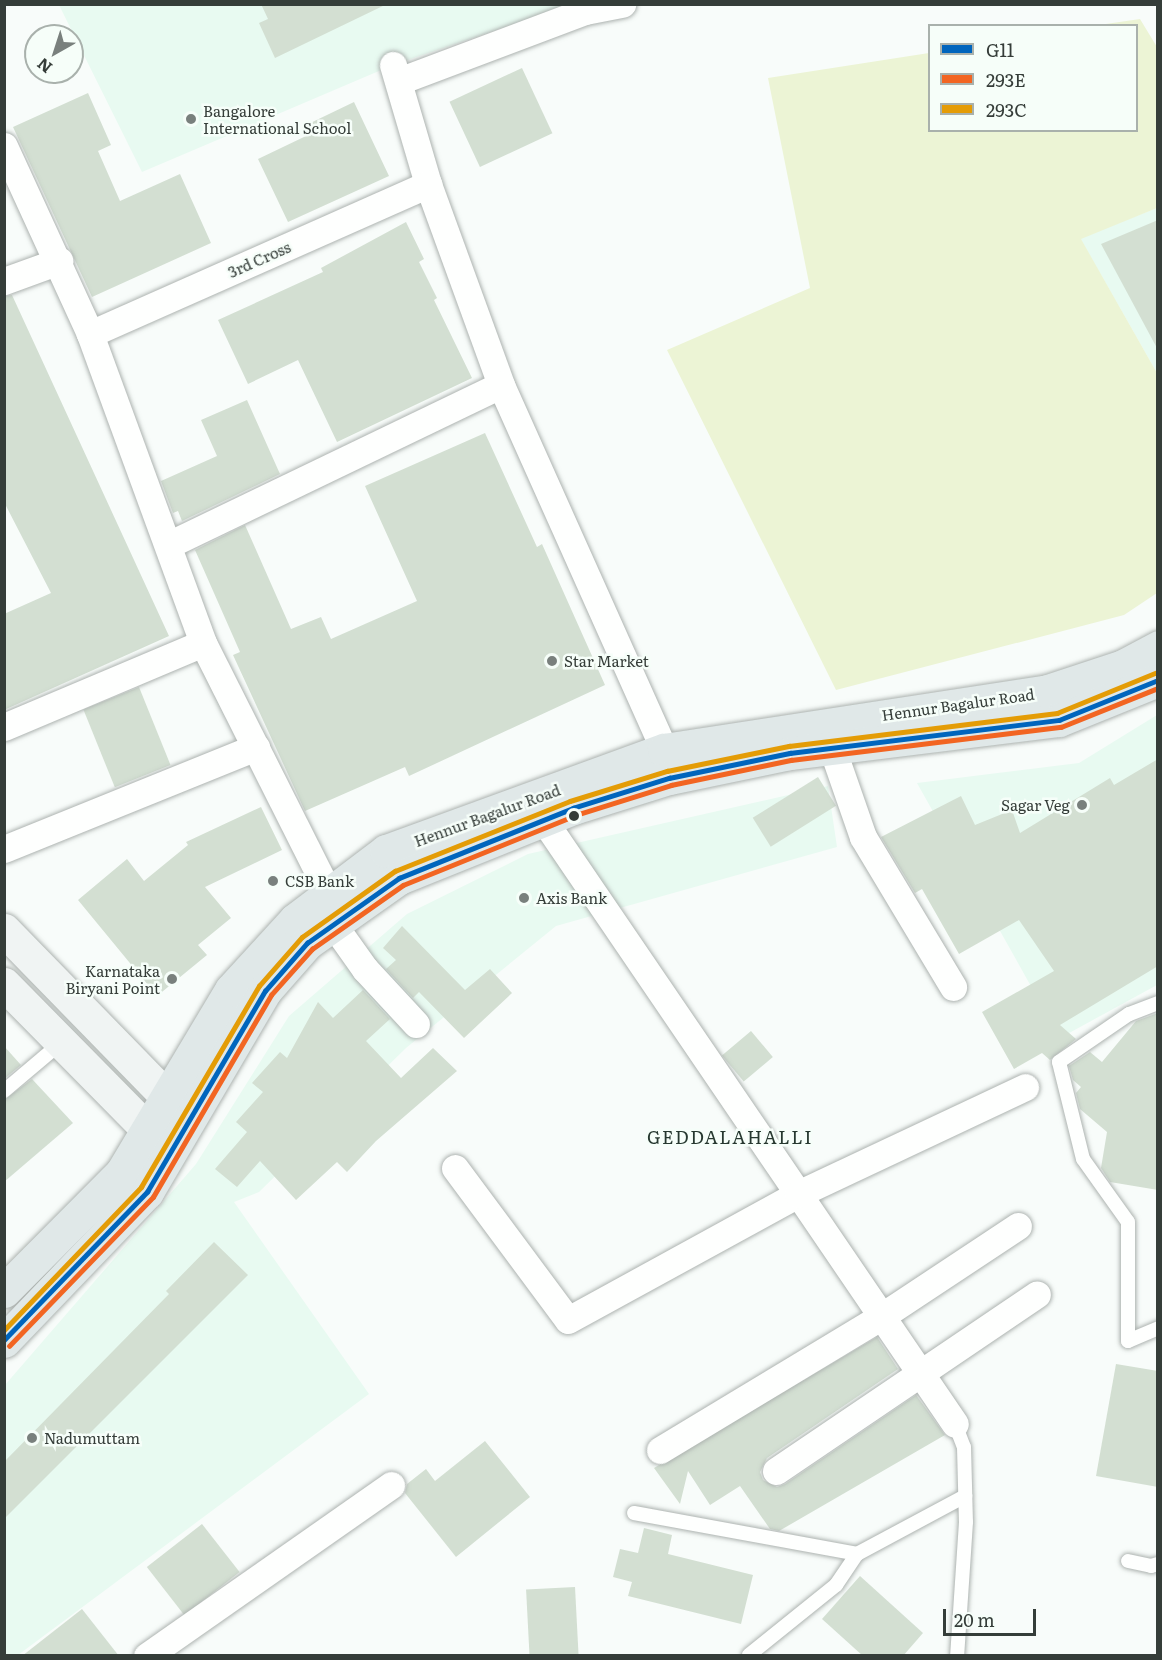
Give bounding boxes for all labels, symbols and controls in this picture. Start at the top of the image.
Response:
north arrow [24,24,84,84]
legend [928,24,1138,132]
text: G11 [986,36,1014,63]
text: N [31,53,57,80]
text: 293E [986,66,1026,93]
text: 293C [986,96,1027,123]
place label: Bangalore International School [203,101,351,136]
marker: Bangalore International School [184,112,198,126]
street label: 3rd Cross [225,237,293,281]
place label: Star Market [564,652,649,670]
marker: Star Market [545,654,559,668]
street label: Hennur Bagalur Road [880,684,1036,724]
street label: Hennur Bagalur Road [412,780,562,850]
place label: Sagar Veg [1001,796,1070,814]
marker: Sagar Veg [1075,798,1089,812]
unlabelled marker [568,810,580,822]
place label: CSB Bank [285,872,354,890]
marker: CSB Bank [266,874,280,888]
place label: Axis Bank [536,889,607,907]
marker: Axis Bank [517,891,531,905]
place label: Karnataka Biryani Point [65,961,160,996]
marker: Karnataka Biryani Point [165,972,179,986]
district label: GEDDALAHALLI [647,1126,813,1148]
place label: Nadumuttam [44,1429,140,1447]
marker: Nadumuttam [25,1431,39,1445]
scale bar [946,1597,1039,1635]
text: 20 m [954,1606,995,1633]

